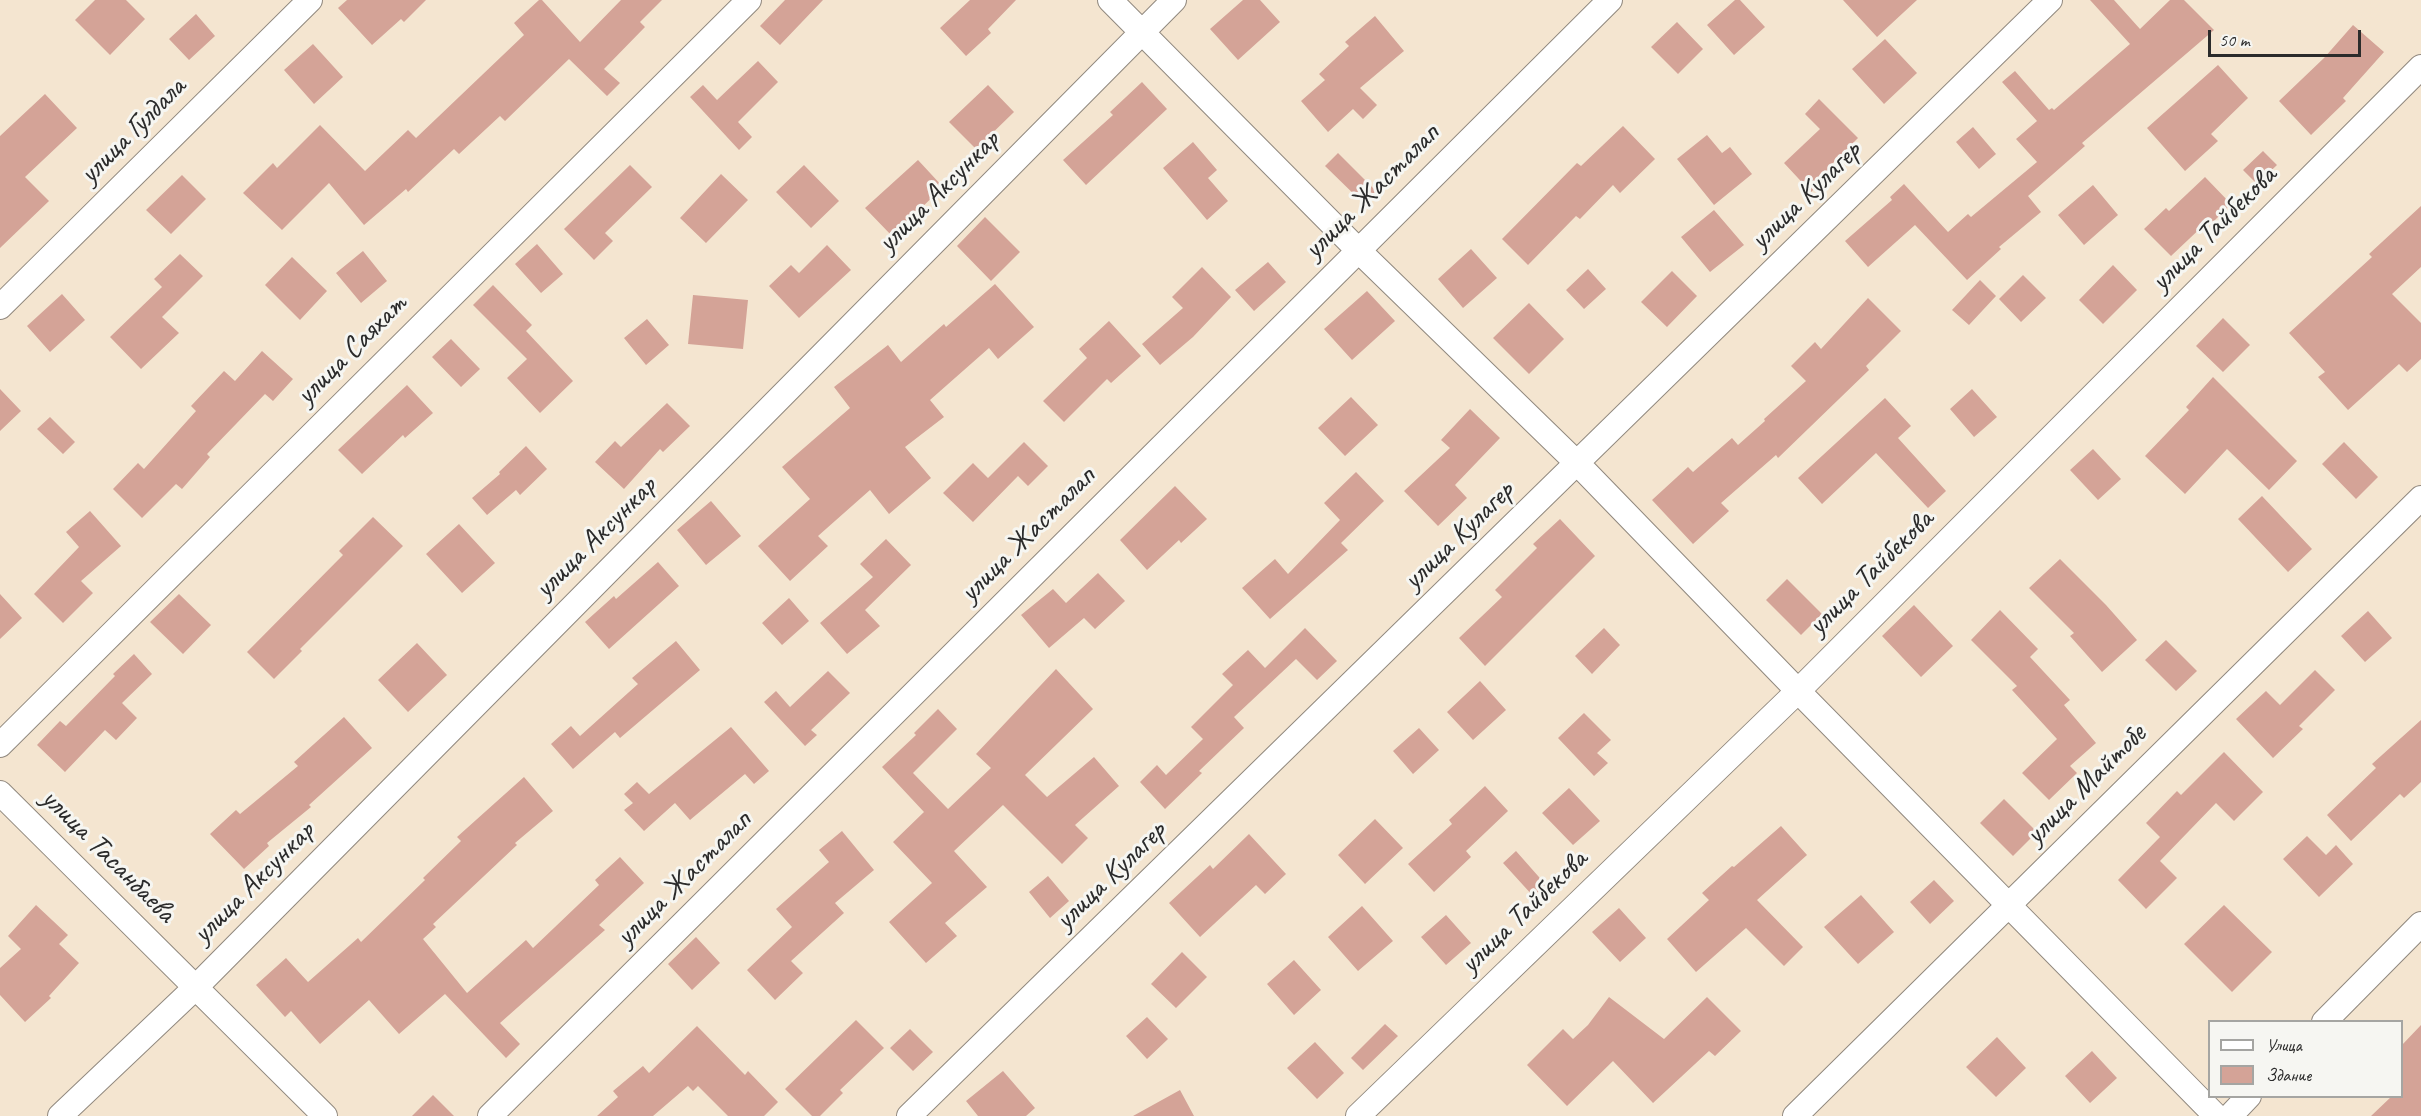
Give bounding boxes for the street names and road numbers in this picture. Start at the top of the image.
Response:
street label: улица Гулдала [72,70,194,192]
street label: улица Жасталап [1297,117,1447,267]
street label: улица Аксункар [870,123,1008,261]
street label: улица Кулагер [1743,134,1869,258]
street label: улица Тайбекова [2143,158,2285,300]
street label: улица Саяхат [289,287,415,413]
street label: улица Жасталап [953,460,1103,610]
street label: улица Аксункар [527,469,665,607]
street label: улица Кулагер [1396,474,1522,598]
street label: улица Тайбекова [1800,502,1942,644]
street label: улица Майтобе [2018,717,2154,853]
street label: улица Тасанбаева [33,781,183,931]
street label: улица Жасталап [609,804,759,954]
street label: улица Аксункар [185,814,323,952]
street label: улица Кулагер [1048,814,1174,938]
street label: улица Тайбекова [1453,842,1595,982]

